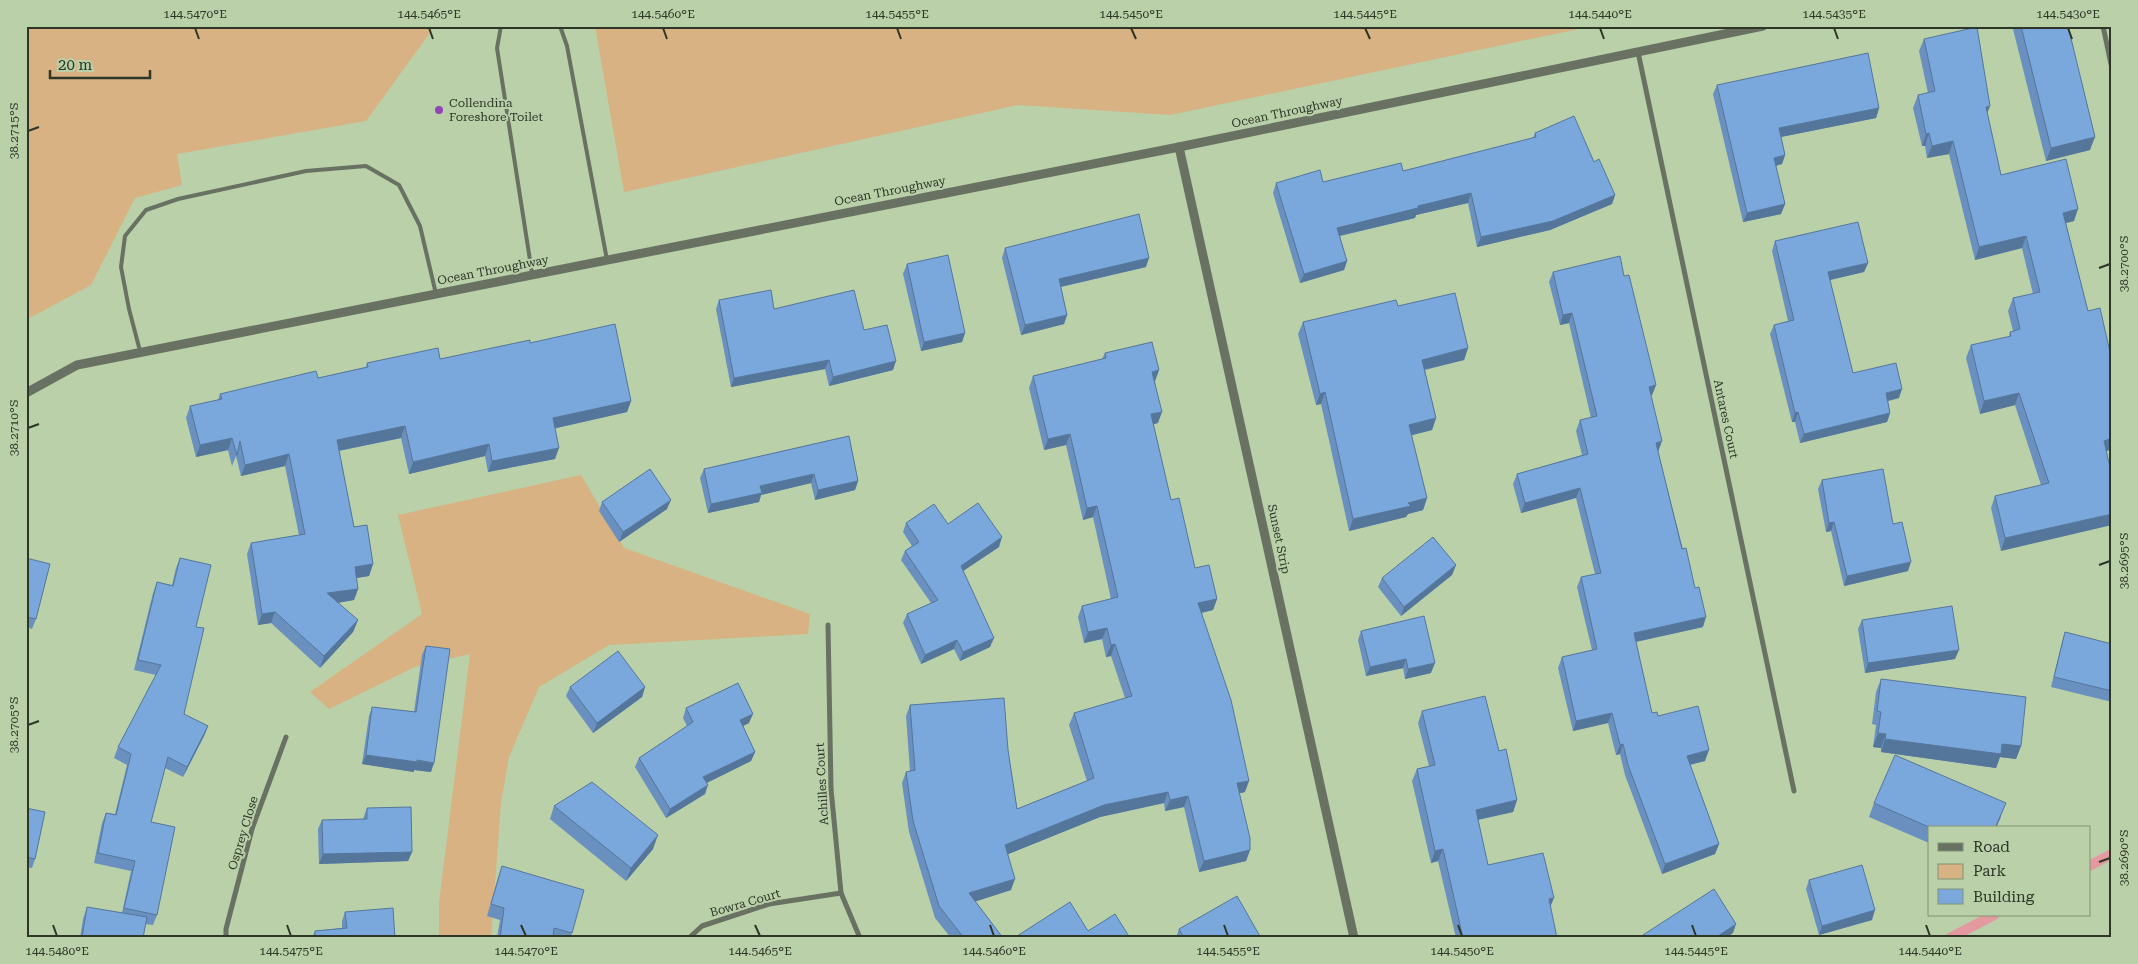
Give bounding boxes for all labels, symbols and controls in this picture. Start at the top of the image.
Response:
text: 144.5470°E [163,7,227,21]
text: 144.5465°E [397,7,461,21]
text: 144.5460°E [631,7,695,21]
text: 144.5455°E [865,7,929,21]
text: 144.5450°E [1099,7,1163,21]
text: 144.5445°E [1333,7,1397,21]
text: 144.5440°E [1568,7,1632,21]
text: 144.5435°E [1802,7,1866,21]
text: 144.5430°E [2036,7,2100,21]
scale bar [50,48,150,80]
text: 20 m [58,56,93,74]
street label: Ocean Throughway [1230,93,1345,131]
place label: Collendina Foreshore Toilet [449,96,543,124]
text: 38.2715°S [7,103,21,159]
marker: Collendina Foreshore Toilet [433,104,445,116]
street label: Ocean Throughway [833,173,948,209]
text: 38.2700°S [2117,236,2131,292]
street label: Ocean Throughway [436,252,551,288]
street label: Antares Court [1711,378,1741,460]
text: 38.2710°S [7,400,21,456]
street label: Sunset Strip [1265,503,1293,575]
text: 38.2695°S [2117,533,2131,589]
text: 38.2705°S [7,697,21,753]
street label: Achilles Court [813,742,831,826]
street label: Osprey Close [225,794,261,872]
legend [1928,826,2090,916]
text: 38.2690°S [2117,830,2131,886]
text: Road [1973,838,2010,856]
text: Park [1973,862,2007,880]
street label: Bowra Court [708,886,782,920]
text: Building [1973,888,2035,906]
text: 144.5480°E [25,944,89,958]
text: 144.5475°E [259,944,323,958]
text: 144.5470°E [494,944,558,958]
text: 144.5465°E [728,944,792,958]
text: 144.5460°E [962,944,1026,958]
text: 144.5455°E [1196,944,1260,958]
text: 144.5450°E [1430,944,1494,958]
text: 144.5445°E [1664,944,1728,958]
text: 144.5440°E [1898,944,1962,958]

